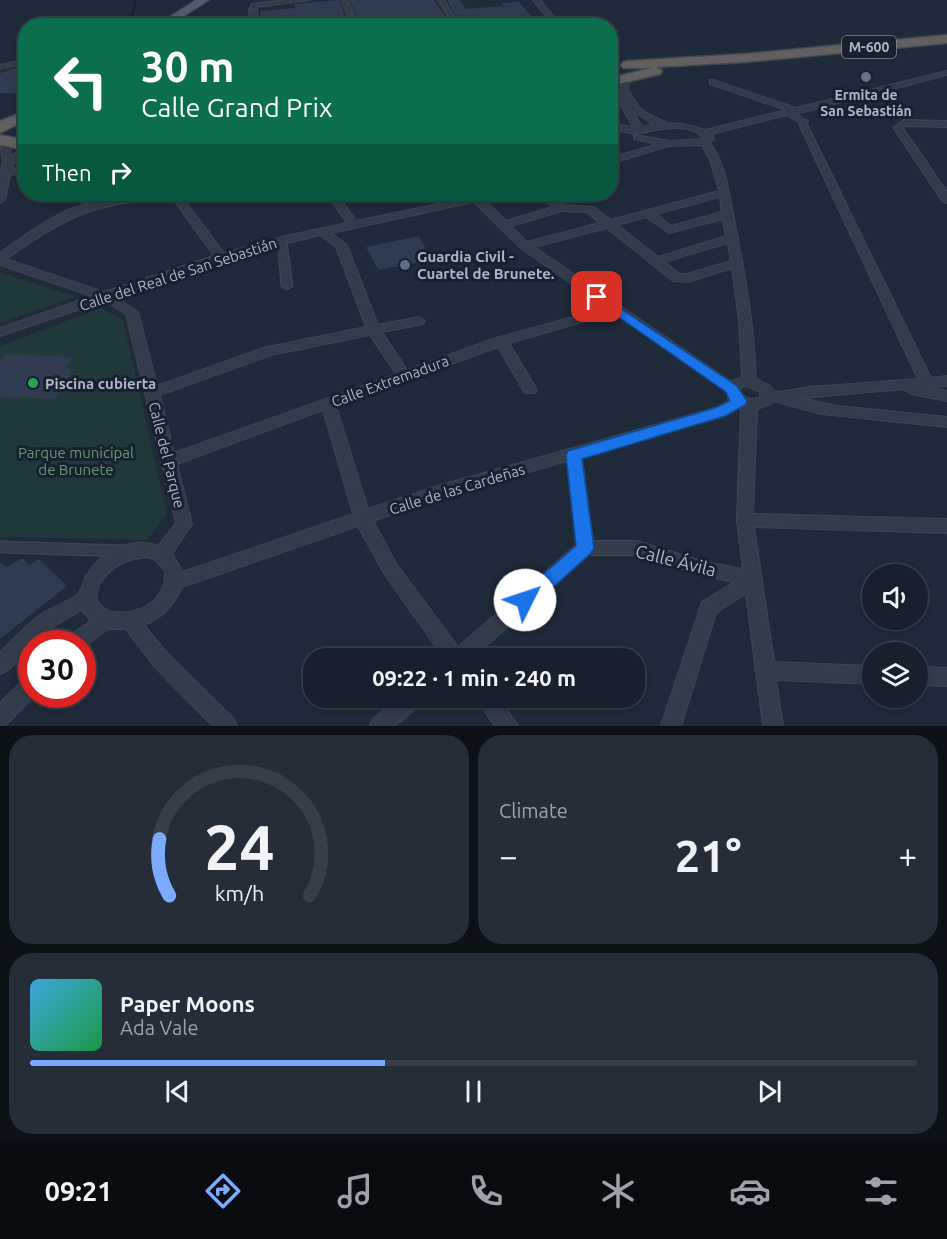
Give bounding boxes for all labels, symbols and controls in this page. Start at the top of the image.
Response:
road number: M-600 [842,36,896,58]
icon: left [42,42,120,120]
text: 30 m [141,43,235,90]
marker: Ermita de San Sebastián [859,70,873,84]
place label: Ermita de San Sebastián [820,87,912,119]
text: Calle Grand Prix [141,92,333,122]
icon: right [104,156,137,189]
text: Then [42,160,92,185]
street label: Calle del Real de San Sebastián [77,234,279,314]
place label: Guardia Civil - Cuartel de Brunete. [417,248,555,282]
marker: Guardia Civil - Cuartel de Brunete. [398,258,412,272]
pin [571,271,622,322]
icon: arrive [580,280,613,313]
street label: Calle Extremadura [329,352,451,410]
place label: Piscina cubierta [45,375,156,392]
marker: Piscina cubierta [26,376,40,390]
street label: Calle del Parque [146,400,188,510]
park label: Parque municipal de Brunete [18,444,134,478]
street label: Calle de las Cardeñas [387,460,527,518]
street label: Calle Ávila [634,539,719,580]
map controls [862,564,928,708]
button: sound [862,564,928,630]
position arrow [493,568,557,632]
speed limit sign: 30 [18,630,96,708]
button: layers [862,642,928,708]
text: 09:22 · 1 min · 240 m [372,665,576,690]
text: Climate [499,799,568,822]
text: 24 [204,812,274,882]
text: 21° [675,830,741,881]
text: − [499,837,518,874]
text: + [898,837,917,874]
text: km/h [214,882,264,906]
text: Paper Moons [120,991,255,1016]
text: Ada Vale [120,1016,198,1039]
icon: previous [161,1075,194,1108]
icon: pause [457,1075,490,1108]
icon: next [753,1075,786,1108]
icon: directions [202,1170,244,1212]
icon: music [334,1170,376,1212]
icon: phone [465,1170,507,1212]
icon: climate [597,1170,639,1212]
icon: car [729,1170,771,1212]
icon: filters [860,1170,902,1212]
text: 09:21 [45,1176,112,1206]

